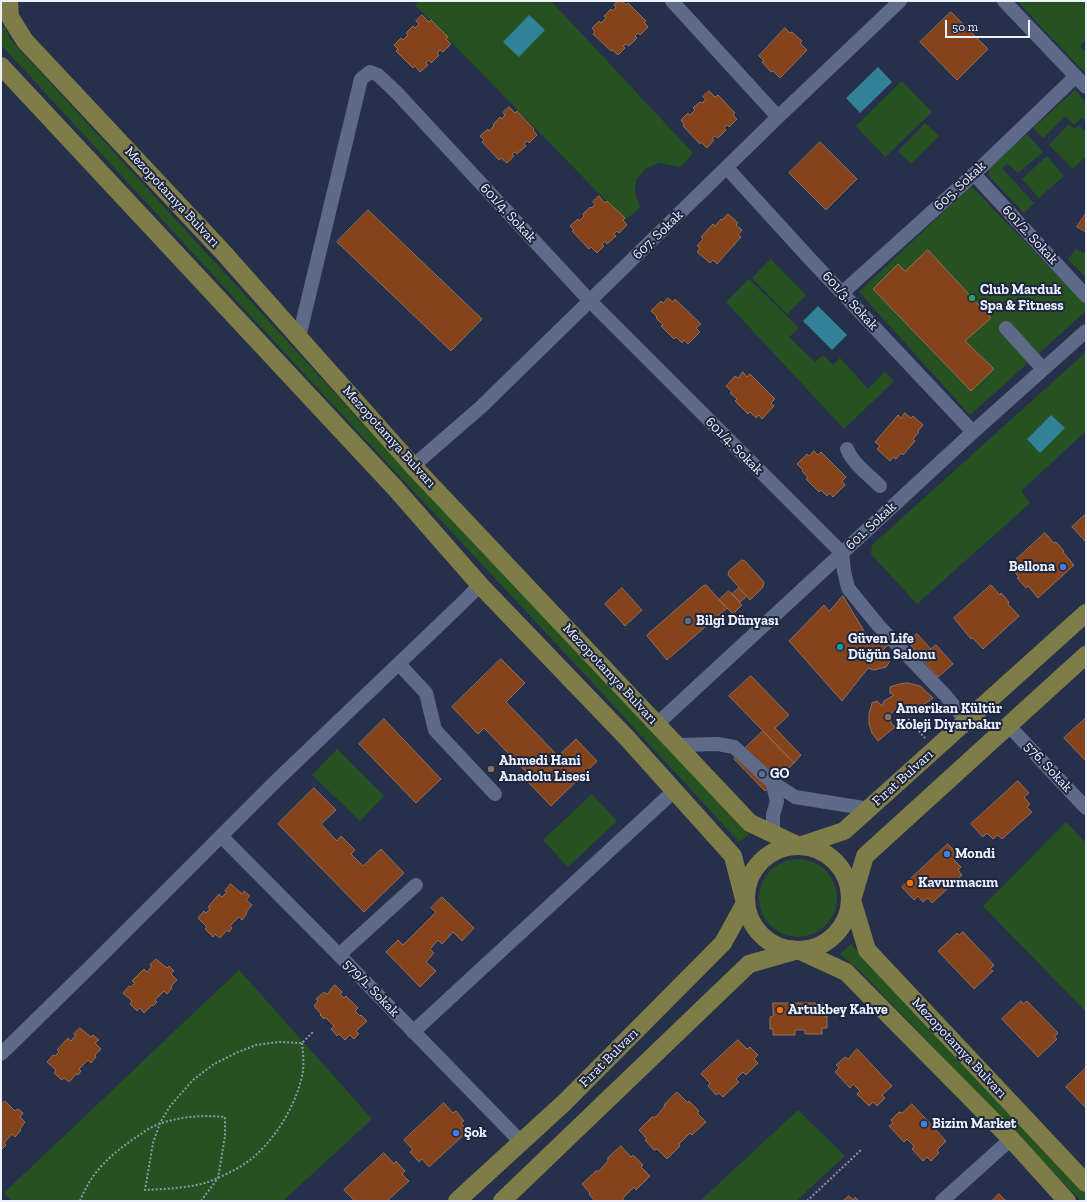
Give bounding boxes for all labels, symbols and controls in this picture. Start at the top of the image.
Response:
scale bar [947,12,1032,38]
text: 50 m [952,20,978,34]
street label: Mezopotamya Bulvarı [121,143,223,251]
street label: 605. Sokak [931,158,989,214]
street label: 601/4. Sokak [476,180,540,246]
street label: 601/2. Sokak [998,202,1062,268]
street label: 607. Sokak [629,207,687,263]
street label: 601/3. Sokak [818,268,882,334]
place label: Club Marduk Spa & Fitness [980,282,1064,314]
marker: Club Marduk Spa & Fitness [967,293,977,303]
street label: Mezopotamya Bulvarı [339,383,439,491]
street label: 601/4. Sokak [702,414,766,478]
street label: 601. Sokak [842,498,900,554]
place label: Bellona [1009,559,1055,575]
marker: Bellona [1058,562,1068,572]
place label: Bilgi Dünyası [696,613,779,629]
marker: Bilgi Dünyası [683,616,693,626]
street label: Mezopotamya Bulvarı [559,620,661,728]
place label: Güven Life Düğün Salonu [848,631,936,664]
marker: Güven Life Düğün Salonu [835,642,845,652]
place label: Amerikan Kültür Koleji Diyarbakır [896,701,1002,734]
marker: Amerikan Kültür Koleji Diyarbakır [883,712,893,722]
street label: 576. Sokak [1020,738,1076,796]
street label: Fırat Bulvarı [869,746,937,810]
place label: Ahmedi Hani Anadolu Lisesi [499,753,590,786]
marker: Ahmedi Hani Anadolu Lisesi [486,764,496,774]
place label: GO [770,766,790,782]
marker: GO [757,769,767,779]
place label: Mondi [955,846,995,862]
marker: Mondi [942,849,952,859]
place label: Kavurmacım [918,875,998,891]
marker: Kavurmacım [905,878,915,888]
street label: 579/1. Sokak [339,956,403,1020]
street label: Mezopotamya Bulvarı [908,994,1010,1102]
place label: Artukbey Kahve [788,1002,888,1018]
marker: Artukbey Kahve [775,1005,785,1015]
street label: Fırat Bulvarı [576,1025,642,1091]
place label: Bizim Market [932,1116,1016,1132]
marker: Bizim Market [919,1119,929,1129]
place label: Şok [464,1125,487,1141]
marker: Şok [451,1128,461,1138]

